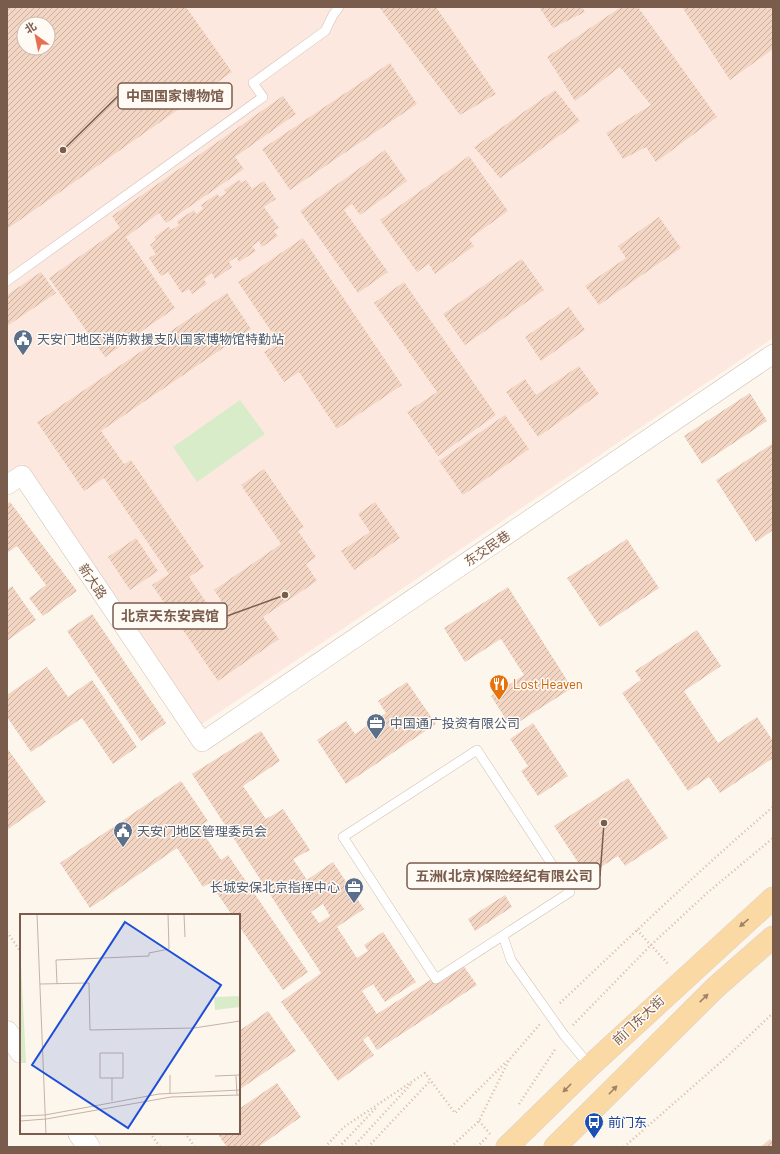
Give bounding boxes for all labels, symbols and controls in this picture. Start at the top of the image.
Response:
north arrow [16,16,56,56]
text: 北 [22,19,38,36]
callout: 中国国家博物馆 [118,83,232,109]
text: 中国国家博物馆 [126,87,224,104]
public building icon: 天安门地区消防救援支队国家博物馆特勤站 [12,328,34,356]
place label: 天安门地区消防救援支队国家博物馆特勤站 [37,331,284,347]
street label: 东交民巷 [461,527,513,569]
street label: 新大路 [75,560,111,602]
callout: 北京天东安宾馆 [113,603,227,629]
text: 北京天东安宾馆 [121,607,219,624]
restaurant icon: Lost Heaven [488,673,510,701]
place label: Lost Heaven [513,676,583,692]
office icon: 中国通广投资有限公司 [365,712,387,740]
place label: 中国通广投资有限公司 [390,715,520,731]
public building icon: 天安门地区管理委员会 [112,820,134,848]
place label: 天安门地区管理委员会 [137,823,267,839]
callout: 五洲(北京)保险经纪有限公司 [407,863,600,889]
text: 五洲(北京)保险经纪有限公司 [415,867,593,884]
office icon: 长城安保北京指挥中心 [343,876,365,904]
place label: 长城安保北京指挥中心 [210,879,340,895]
inset map [20,914,240,1134]
one-way arrow [738,919,749,928]
street label: 前门东大街 [609,992,667,1048]
one-way arrow [699,993,709,1003]
one-way arrow [562,1084,572,1093]
one-way arrow [608,1085,618,1095]
bus stop icon: 前门东 [583,1111,605,1139]
place label: 前门东 [608,1114,647,1130]

